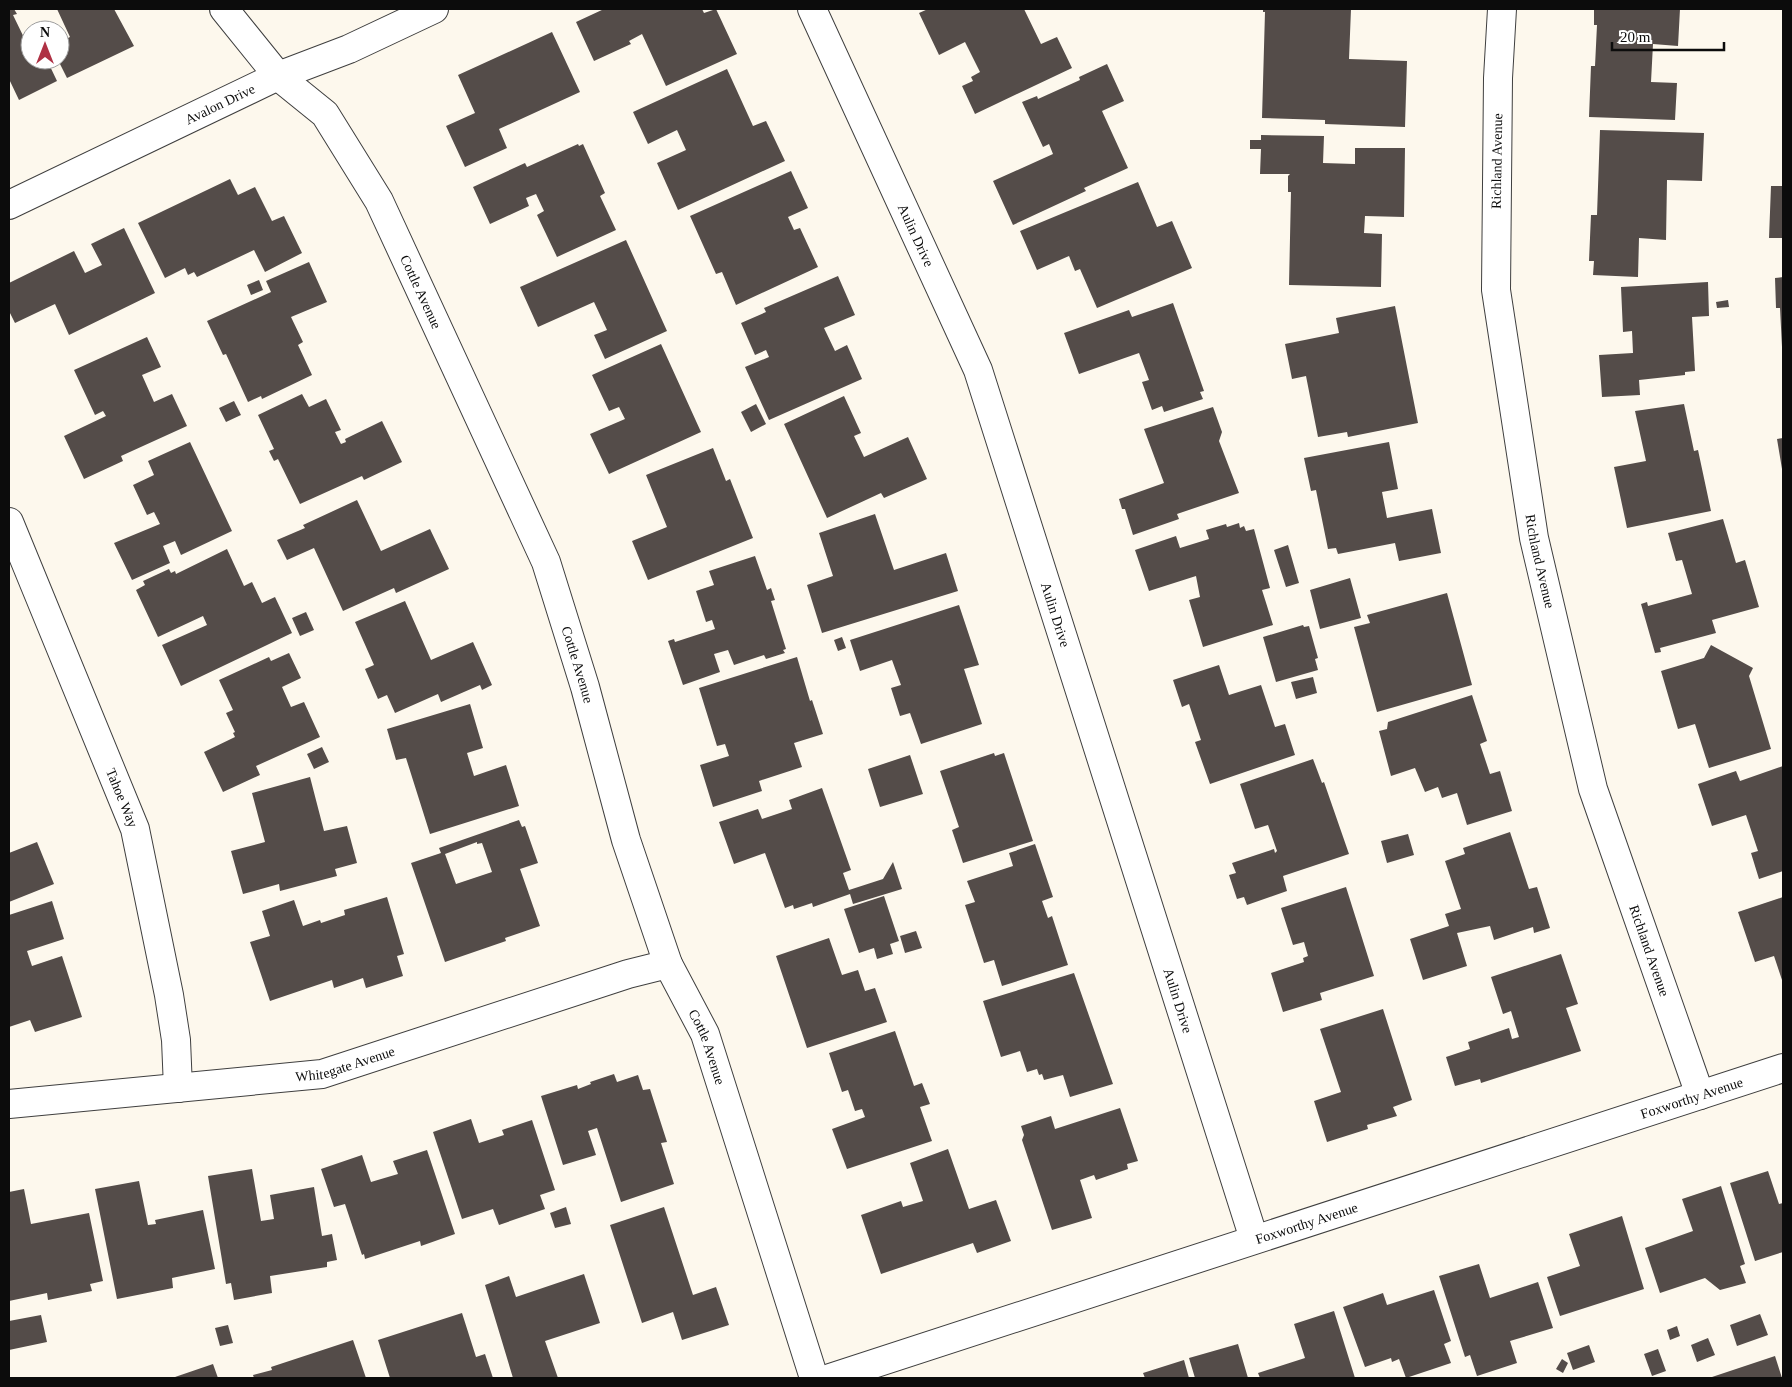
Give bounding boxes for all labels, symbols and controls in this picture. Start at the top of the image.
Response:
north arrow [20,20,70,70]
scale bar [1612,20,1724,52]
text: N [40,25,50,40]
text: 20 m [1620,29,1651,45]
street label: Avalon Drive [183,81,257,127]
street label: Richland Avenue [1489,113,1505,209]
street label: Aulin Drive [895,202,937,269]
street label: Cottle Avenue [398,253,445,331]
street label: Richland Avenue [1523,513,1558,610]
street label: Aulin Drive [1038,580,1073,649]
street label: Cottle Avenue [559,624,596,705]
street label: Tahoe Way [103,766,141,829]
street label: Richland Avenue [1627,903,1672,998]
street label: Aulin Drive [1161,966,1196,1035]
street label: Cottle Avenue [686,1007,728,1086]
street label: Whitegate Avenue [295,1043,397,1084]
street label: Foxworthy Avenue [1638,1074,1745,1121]
street label: Foxworthy Avenue [1253,1199,1359,1247]

